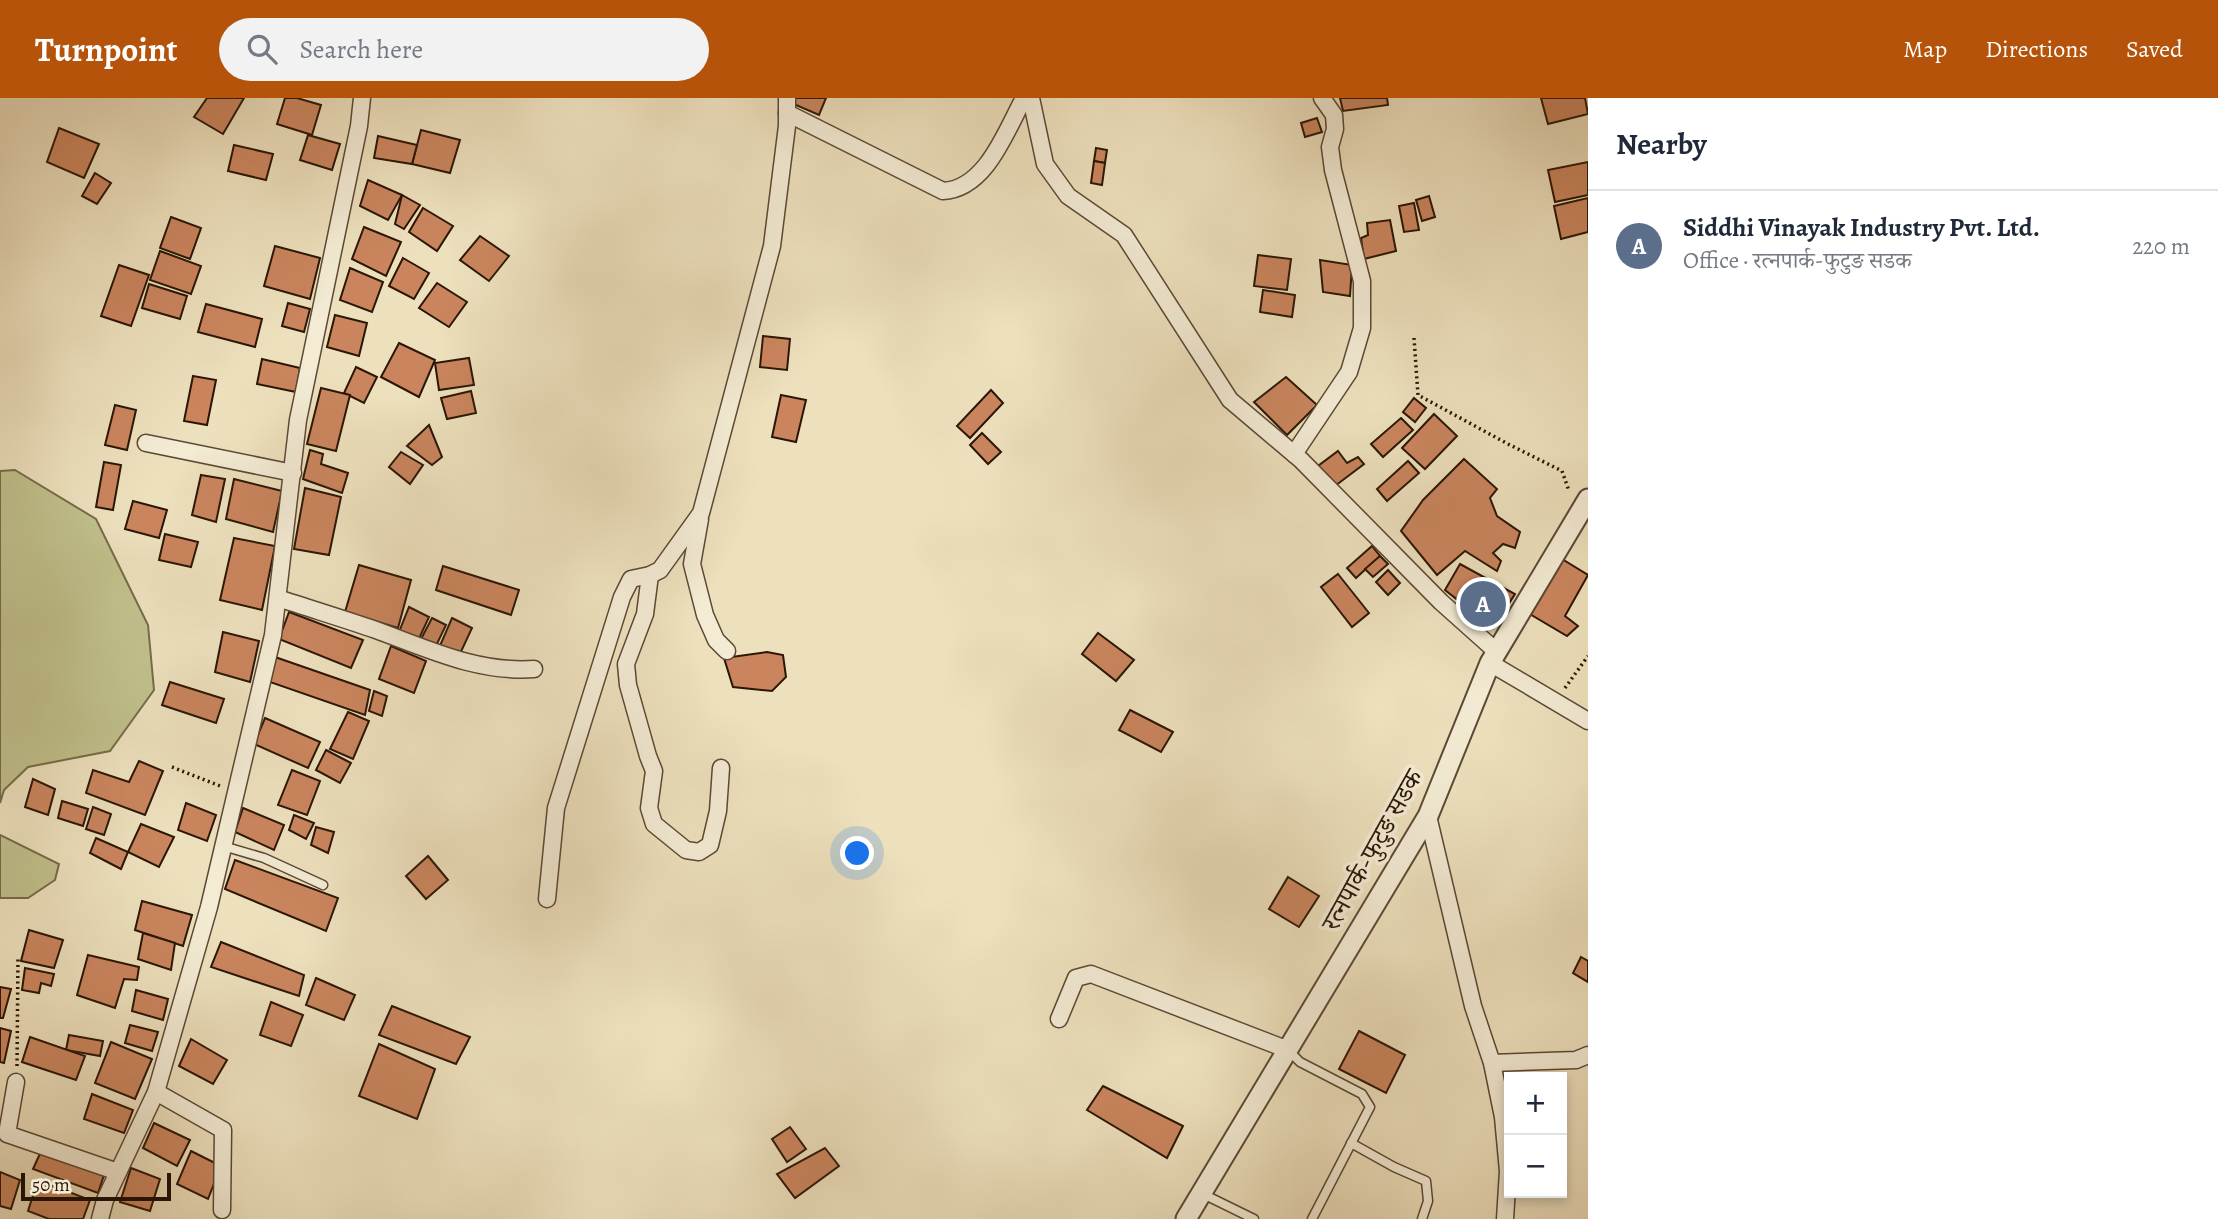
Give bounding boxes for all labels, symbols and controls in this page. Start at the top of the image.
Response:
search box [219,18,709,81]
text: Turnpoint [35,27,177,72]
icon: search [243,30,281,68]
text: Search here [299,32,423,67]
text: Map [1903,33,1947,65]
text: Directions [1985,33,2088,65]
text: Saved [2126,33,2183,65]
text: Nearby [1616,124,1707,164]
text: Siddhi Vinayak Industry Pvt. Ltd. [1683,210,2040,245]
text: A [1632,231,1646,262]
text: 220 m [2132,231,2190,262]
text: Office · रत्नपार्क-फुटुङ सडक [1683,245,1912,276]
pin: A [1460,578,1506,630]
street label: रत्नपार्क-फुटुङ सडक [1313,762,1432,939]
your location [840,836,874,870]
map controls [1504,1072,1567,1198]
button: + [1504,1072,1567,1135]
button: − [1504,1135,1567,1198]
scale bar [21,1170,172,1202]
text: 50 m [32,1172,70,1198]

